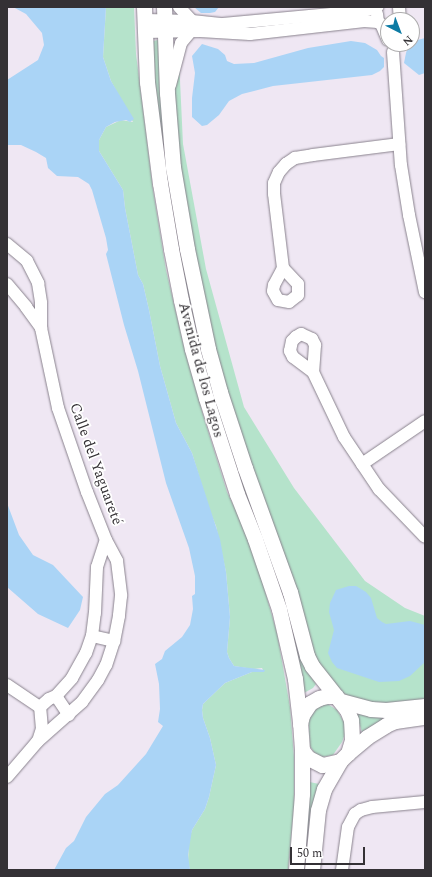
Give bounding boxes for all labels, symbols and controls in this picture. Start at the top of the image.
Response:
north arrow [380,12,420,52]
text: N [399,31,417,50]
street label: Avenida de los Lagos [174,300,228,440]
street label: Calle del Yaguareté [66,401,126,527]
scale bar [292,839,367,865]
text: 50 m [297,844,322,863]

